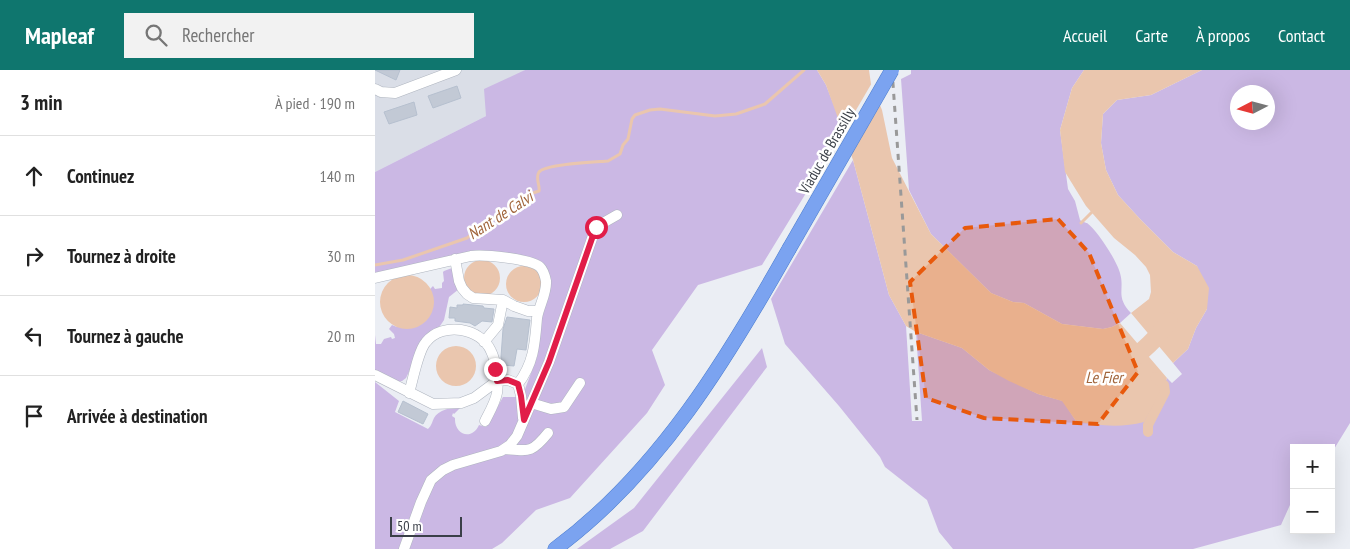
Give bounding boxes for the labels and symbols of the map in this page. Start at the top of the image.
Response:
north arrow [1230,85,1275,130]
street label: Viaduc de Brassilly [794,104,859,198]
water label: Nant de Calvi [464,185,538,243]
route start [585,216,608,239]
route end [484,358,507,381]
water label: Le Fier [1085,367,1125,387]
scale bar [390,514,463,537]

